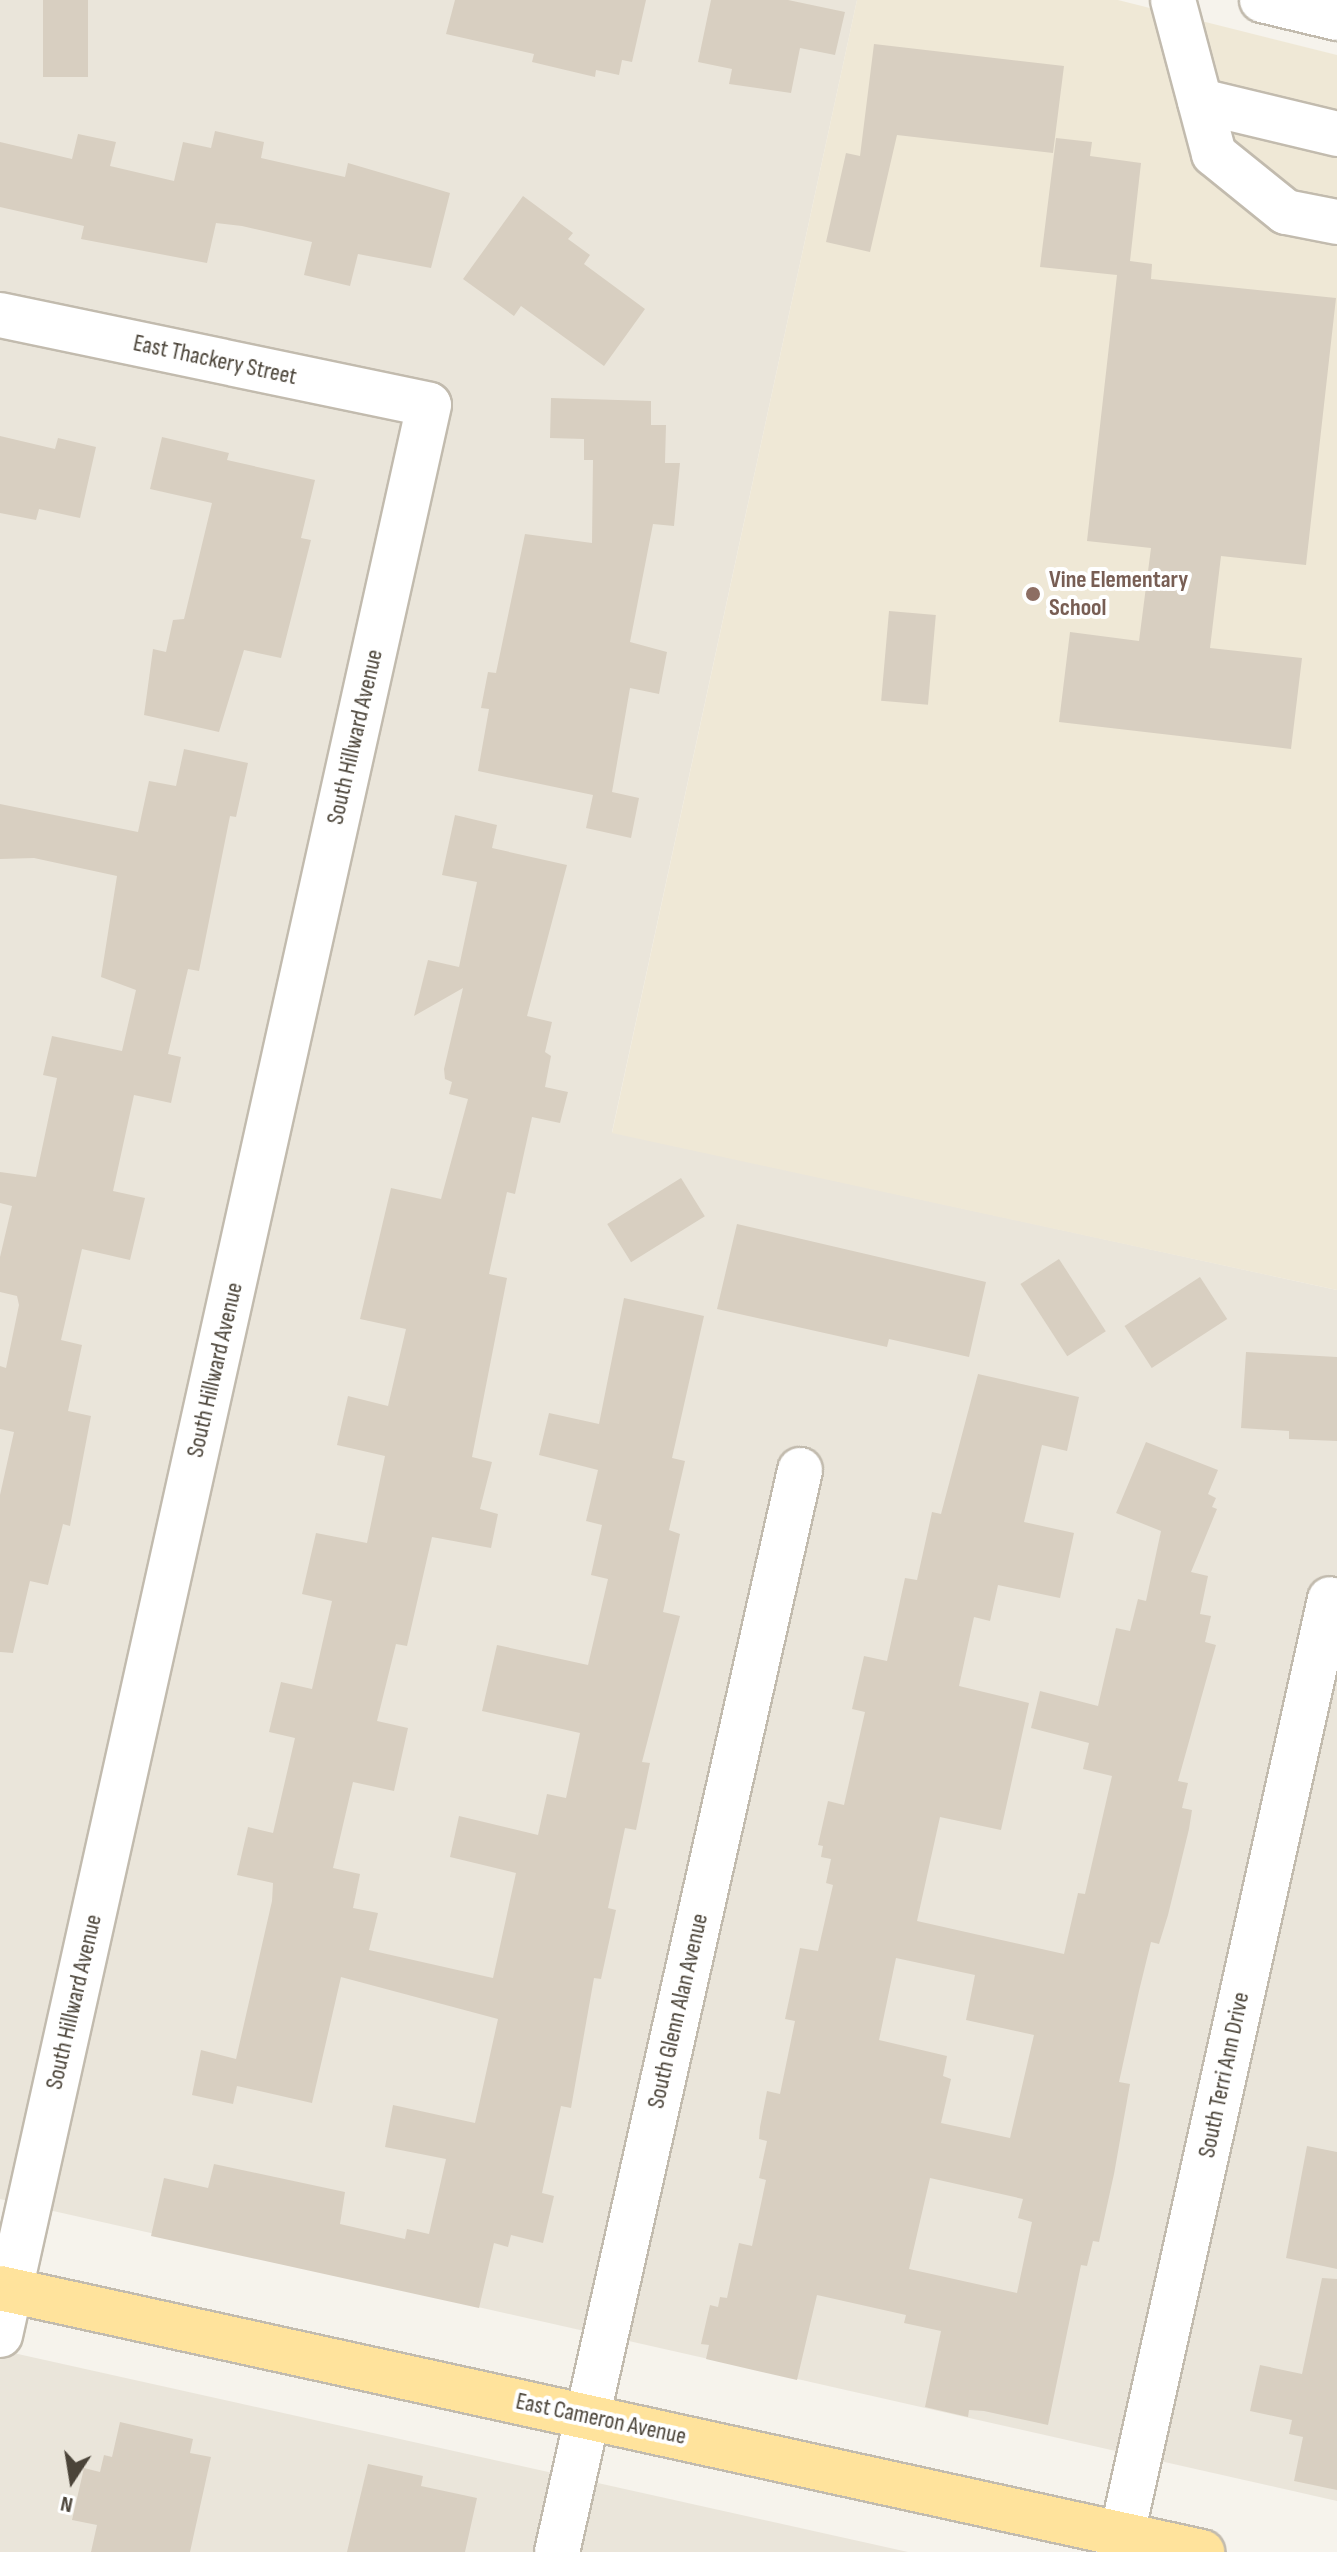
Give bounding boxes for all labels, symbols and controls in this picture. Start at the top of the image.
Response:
street label: East Thackery Street [131,329,299,391]
place label: Vine Elementary School [1049,566,1188,622]
marker: Vine Elementary School [1024,585,1042,603]
street label: South Hillward Avenue [321,647,389,827]
street label: South Hillward Avenue [181,1280,249,1460]
street label: South Glenn Alan Avenue [642,1911,714,2111]
street label: South Hillward Avenue [40,1912,108,2092]
street label: South Terri Ann Drive [1192,1990,1256,2160]
street label: East Cameron Avenue [513,2387,689,2451]
north arrow [32,2440,112,2520]
text: N [58,2490,75,2518]

